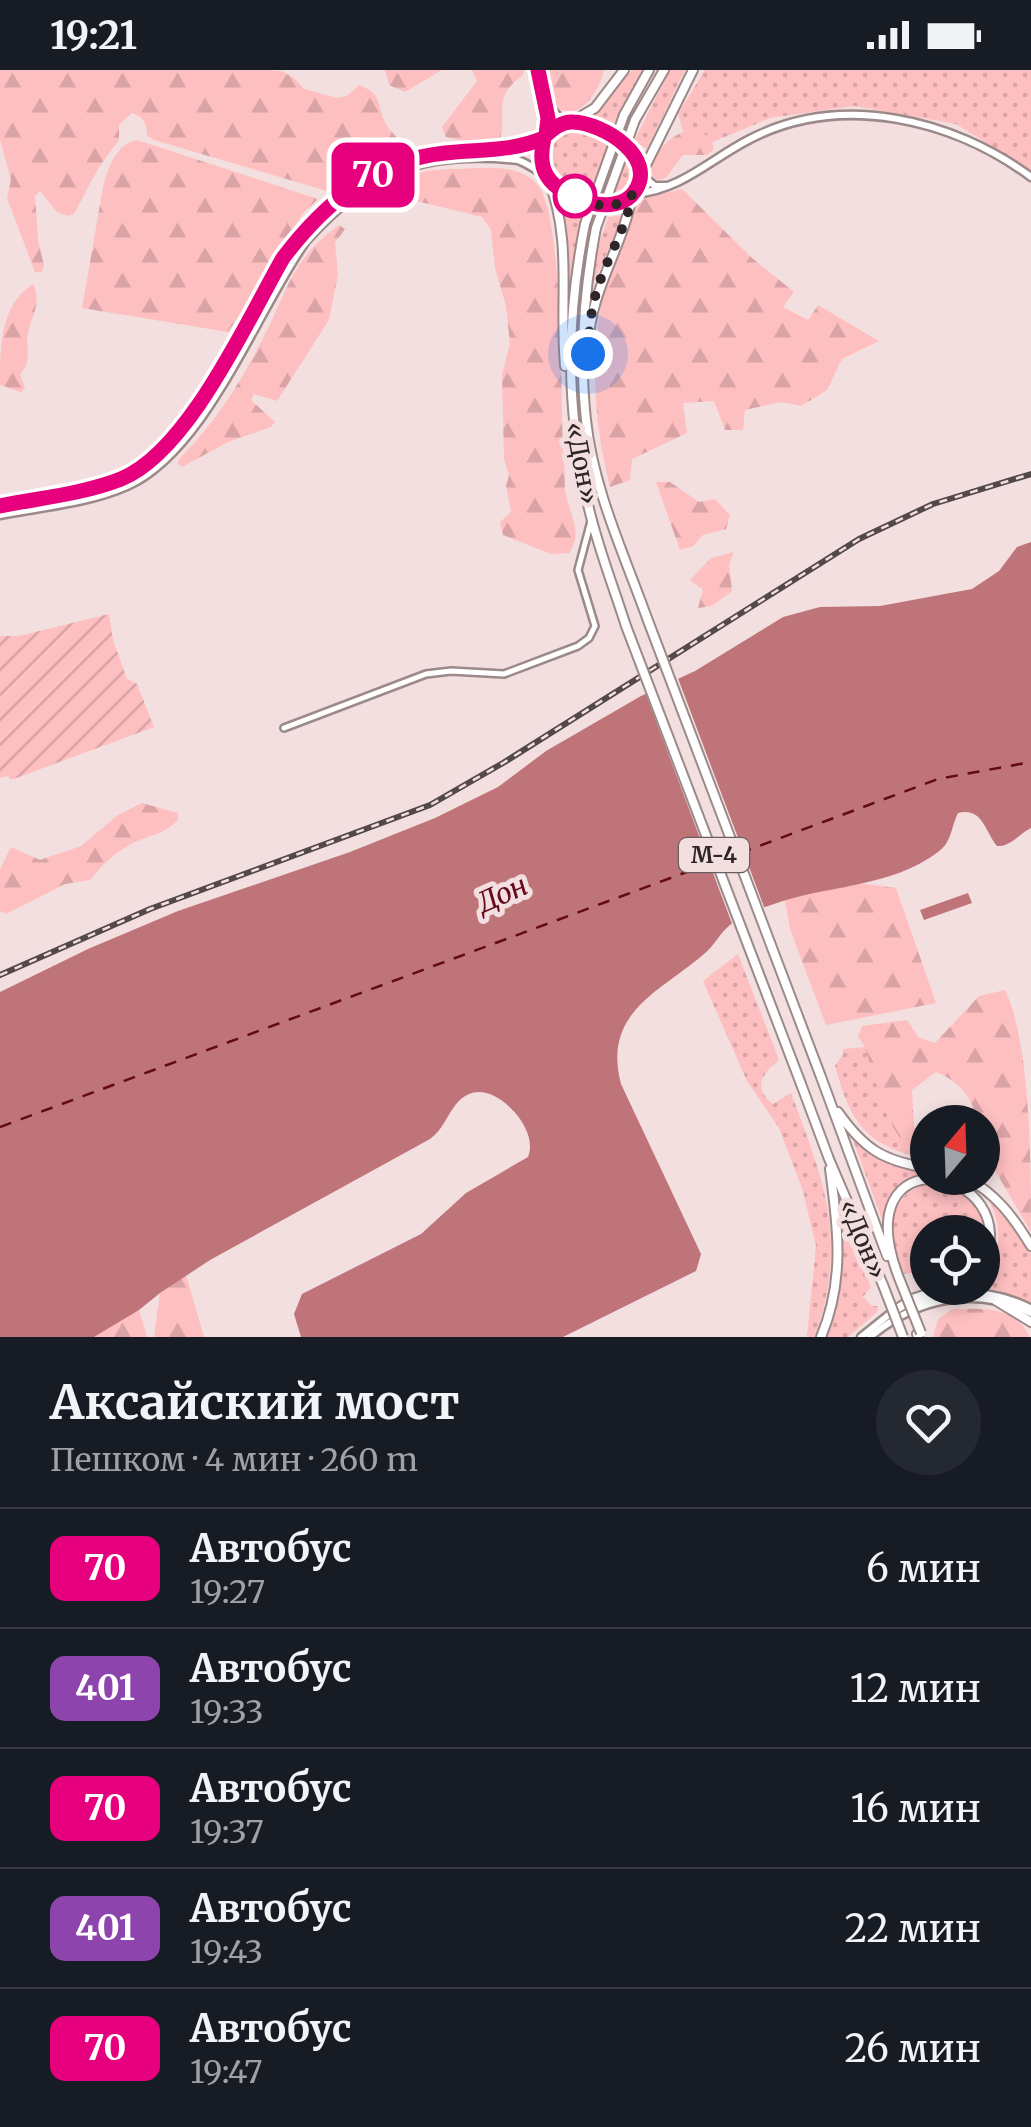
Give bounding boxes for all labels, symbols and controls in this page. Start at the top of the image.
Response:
text: 19:21 [50,12,137,59]
line badge: 70 [328,142,418,208]
text: 70 [351,153,395,197]
unlabelled marker [554,175,596,217]
your location [563,329,613,379]
street label: «Дон» [558,419,606,507]
road number: М-4 [679,838,749,872]
water label: Дон [469,867,533,922]
north arrow [910,1105,1000,1195]
map controls [910,1105,1000,1305]
street label: «Дон» [832,1195,894,1283]
button: locate [910,1215,1000,1305]
button: heart [876,1370,981,1475]
text: Аксайский мост [50,1372,459,1432]
text: Пешком · 4 мин · 260 m [50,1440,418,1480]
text: Автобус [190,1525,351,1572]
text: 6 мин [866,1545,981,1592]
text: 70 [83,1546,127,1590]
text: 19:27 [190,1572,265,1612]
text: Автобус [190,1645,351,1692]
text: 12 мин [850,1665,981,1712]
text: 401 [75,1666,135,1710]
text: 19:33 [190,1692,264,1732]
text: Автобус [190,1765,351,1812]
text: 16 мин [850,1785,981,1832]
text: 70 [83,1786,127,1830]
text: 19:37 [190,1812,264,1852]
text: Автобус [190,1885,351,1932]
text: 22 мин [845,1905,981,1952]
text: 401 [75,1906,135,1950]
text: 19:43 [190,1932,263,1972]
text: Автобус [190,2005,351,2052]
text: 26 мин [844,2025,981,2072]
text: 70 [83,2026,127,2070]
text: 19:47 [190,2052,263,2092]

